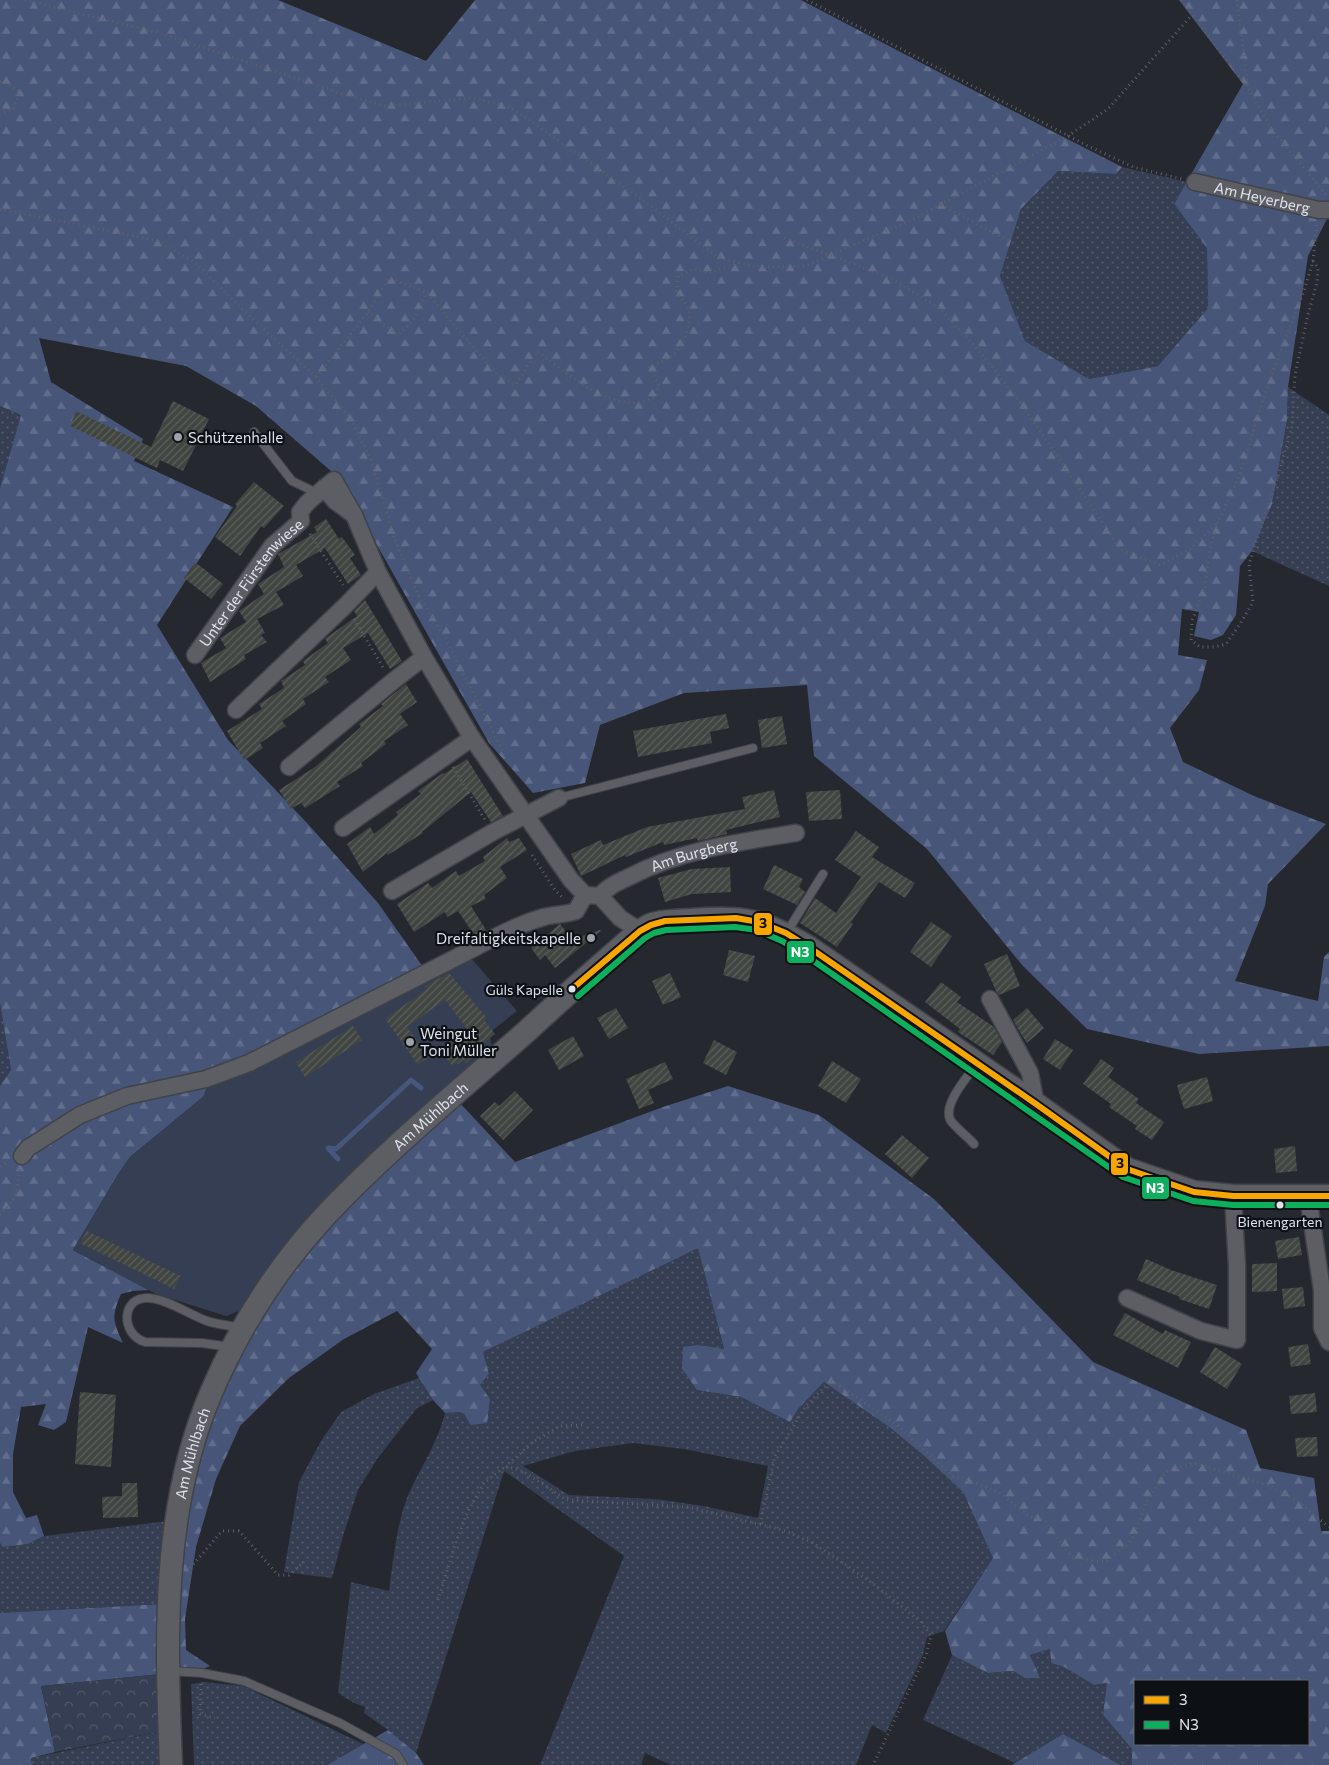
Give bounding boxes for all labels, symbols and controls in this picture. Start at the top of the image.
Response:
street label: Am Heyerberg [1213,178,1312,217]
place label: Schützenhalle [188,428,283,446]
marker: Schützenhalle [172,431,184,443]
street label: Unter der Fürstenwiese [195,515,306,650]
street label: Am Burgberg [648,834,739,875]
line badge: 3 [753,912,773,936]
text: 3 [759,914,767,931]
place label: Dreifaltigkeitskapelle [436,929,581,947]
marker: Dreifaltigkeitskapelle [585,932,597,944]
line badge: N3 [786,940,815,964]
text: N3 [791,943,809,960]
place label: Güls Kapelle [485,981,563,998]
marker: Güls Kapelle [567,984,577,994]
place label: Weingut Toni Müller [420,1024,497,1059]
marker: Weingut Toni Müller [404,1036,416,1048]
street label: Am Mühlbach [389,1078,471,1154]
line badge: 3 [1110,1152,1129,1176]
text: 3 [1116,1154,1124,1171]
line badge: N3 [1141,1176,1170,1200]
text: N3 [1146,1179,1164,1196]
marker: Bienengarten [1275,1200,1285,1210]
place label: Bienengarten [1238,1213,1322,1230]
street label: Am Mühlbach [171,1405,213,1501]
legend [1134,1680,1309,1745]
text: 3 [1179,1690,1188,1708]
text: N3 [1179,1715,1199,1733]

